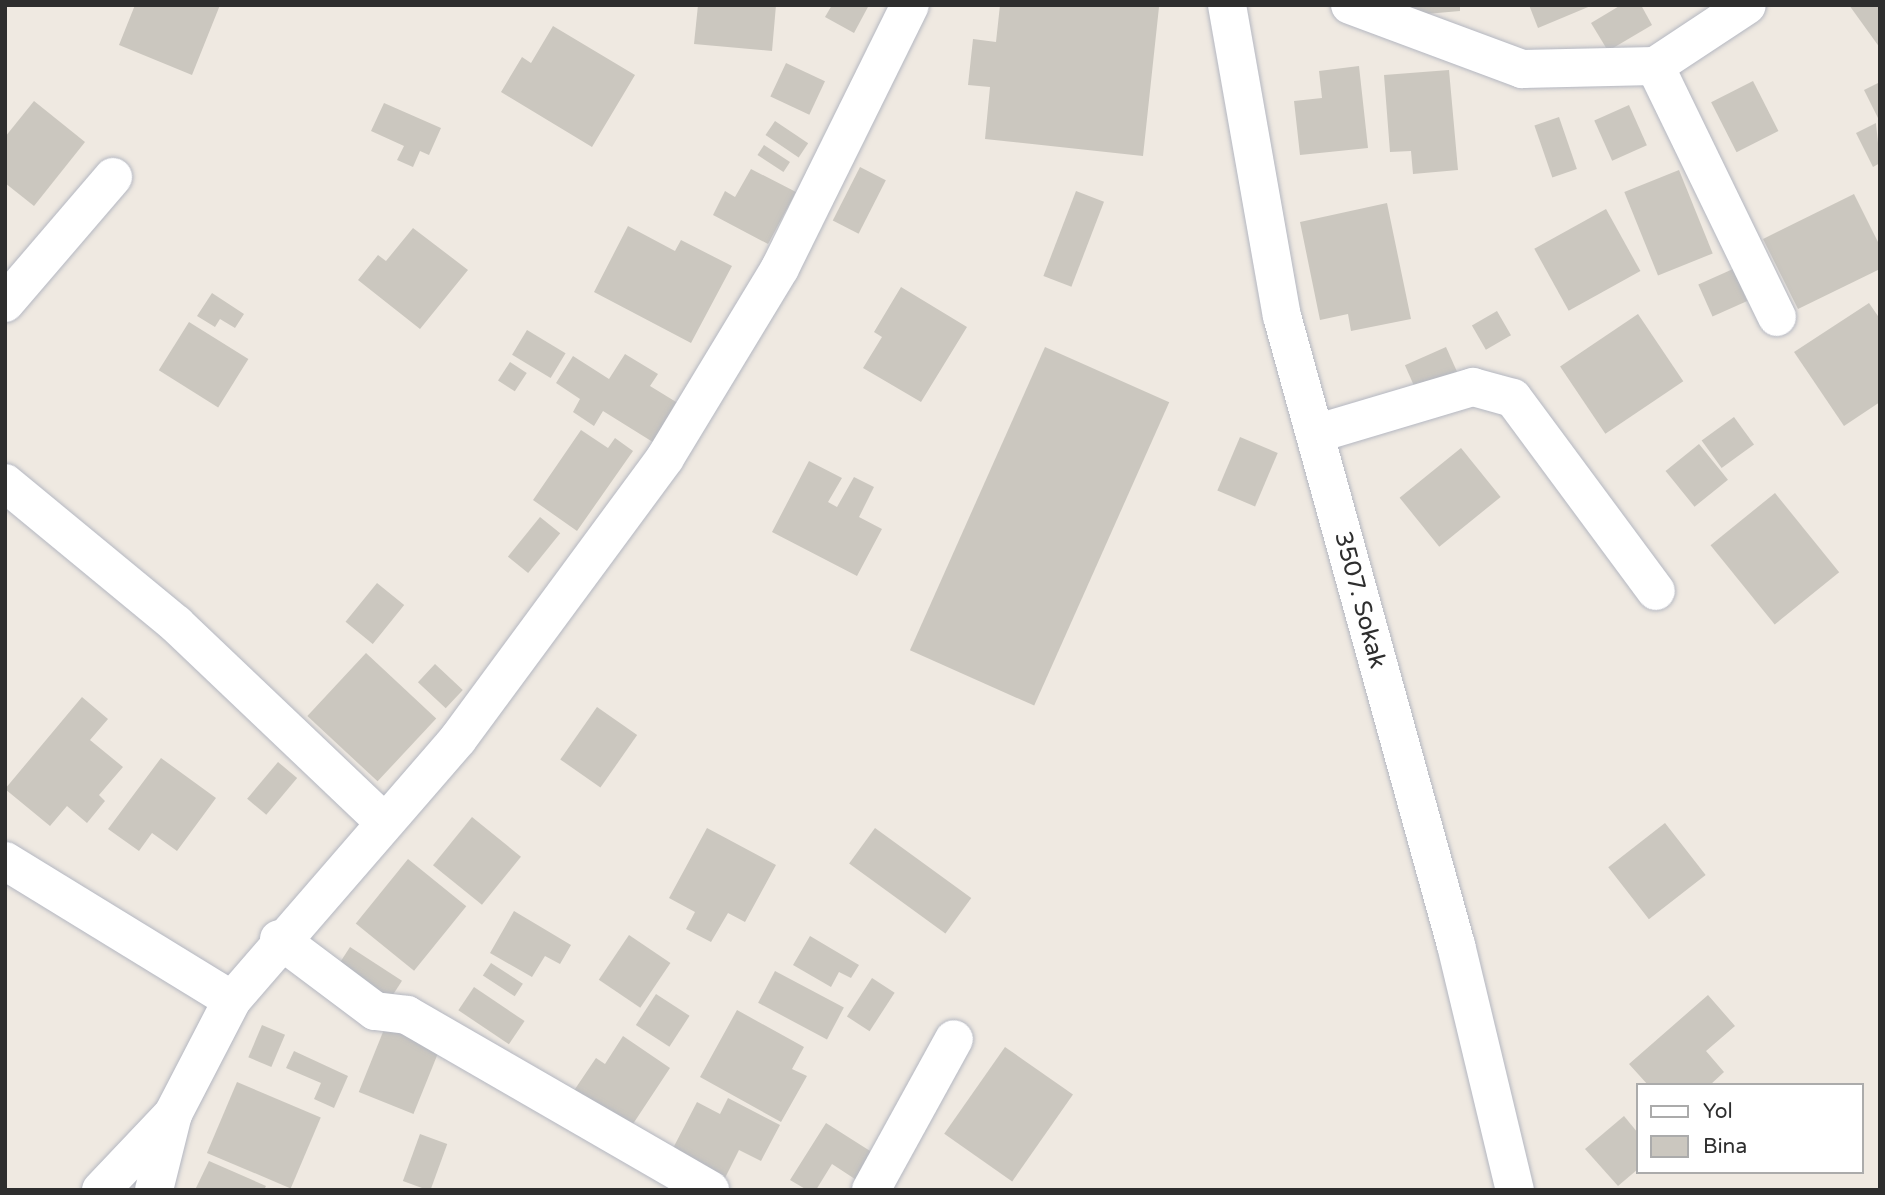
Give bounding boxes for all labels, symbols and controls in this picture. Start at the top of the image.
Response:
street label: 3507. Sokak [1328,528,1392,672]
legend [1636,1083,1864,1174]
text: Yol [1703,1099,1733,1124]
text: Bina [1703,1134,1747,1159]

